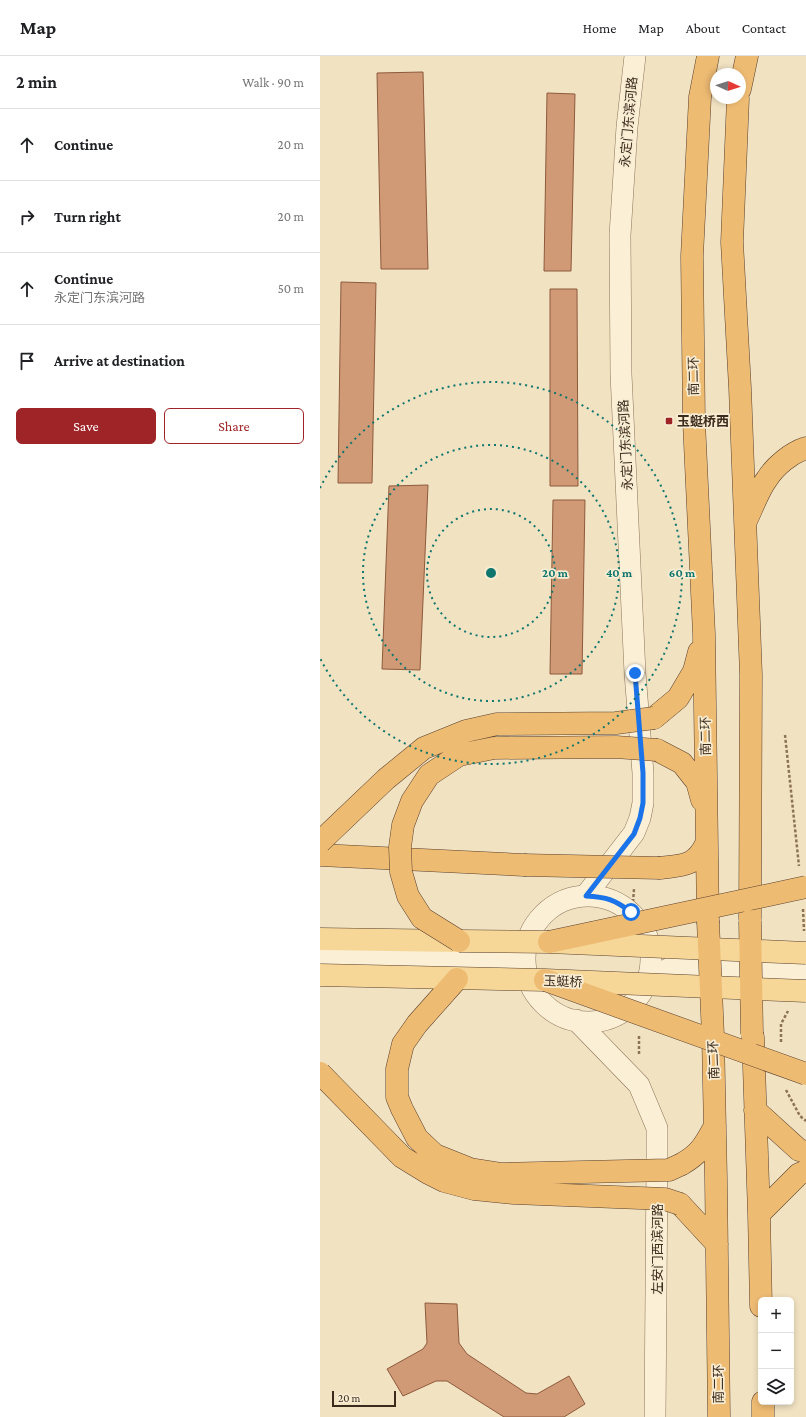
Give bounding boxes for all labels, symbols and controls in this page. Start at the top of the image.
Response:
text: Map [20,17,56,38]
text: Home [583,20,616,36]
text: Map [638,20,664,36]
text: About [686,20,720,36]
text: Contact [742,20,786,36]
north arrow [710,68,746,104]
text: 2 min [16,73,57,92]
text: Walk · 90 m [242,75,304,90]
street label: 永定门东滨河路 [617,76,640,168]
icon: ahead [16,134,38,156]
text: Continue [54,137,113,153]
text: 20 m [278,137,304,152]
icon: right [16,206,38,228]
text: Turn right [54,209,121,225]
text: 20 m [278,209,304,224]
text: Continue [54,271,113,287]
icon: ahead [16,278,38,300]
text: 50 m [278,281,304,296]
text: 永定门东滨河路 [54,290,145,305]
icon: arrive [16,350,38,372]
text: Arrive at destination [54,353,185,369]
street label: 南二环 [686,356,701,396]
street label: 永定门东滨河路 [616,399,635,491]
button: Save [16,408,156,444]
button: Share [164,408,304,444]
place label: 玉蜓桥西 [677,414,729,429]
marker: 玉蜓桥西 [664,416,674,426]
centre of rings [484,566,498,580]
text: 20 m [542,566,569,580]
text: 40 m [606,566,633,580]
text: 60 m [669,566,696,580]
route end [626,664,644,682]
street label: 南二环 [698,716,713,756]
route start [622,903,640,921]
street label: 玉蜓桥 [543,973,583,990]
street label: 南二环 [705,1040,722,1080]
street label: 左安门西滨河路 [650,1203,665,1295]
map controls [758,1297,794,1405]
button: + [758,1297,794,1333]
button: − [758,1333,794,1369]
street label: 南二环 [711,1364,726,1404]
button: layers [758,1369,794,1405]
scale bar [332,1389,396,1408]
text: 20 m [338,1392,360,1404]

